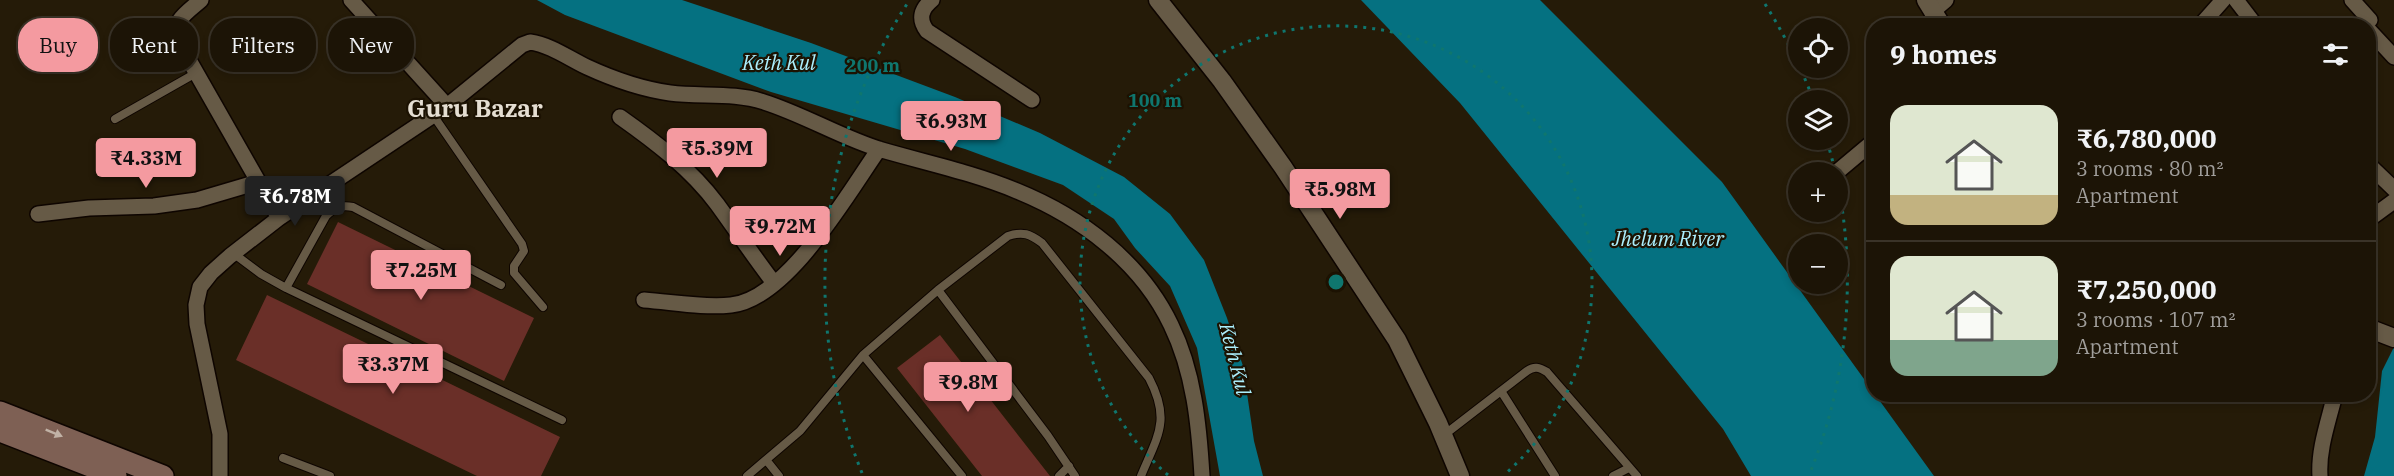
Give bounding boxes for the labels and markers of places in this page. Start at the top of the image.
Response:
pin: ₹6.93M [902,101,1000,152]
pin: ₹5.39M [668,128,766,179]
pin: ₹4.33M [97,138,195,189]
pin: ₹5.98M [1291,169,1389,220]
pin: ₹6.78M [246,176,344,227]
pin: ₹9.72M [731,206,829,257]
pin: ₹7.25M [372,250,470,301]
centre of rings [1326,272,1346,292]
pin: ₹3.37M [344,344,442,395]
pin: ₹9.8M [926,362,1010,413]

